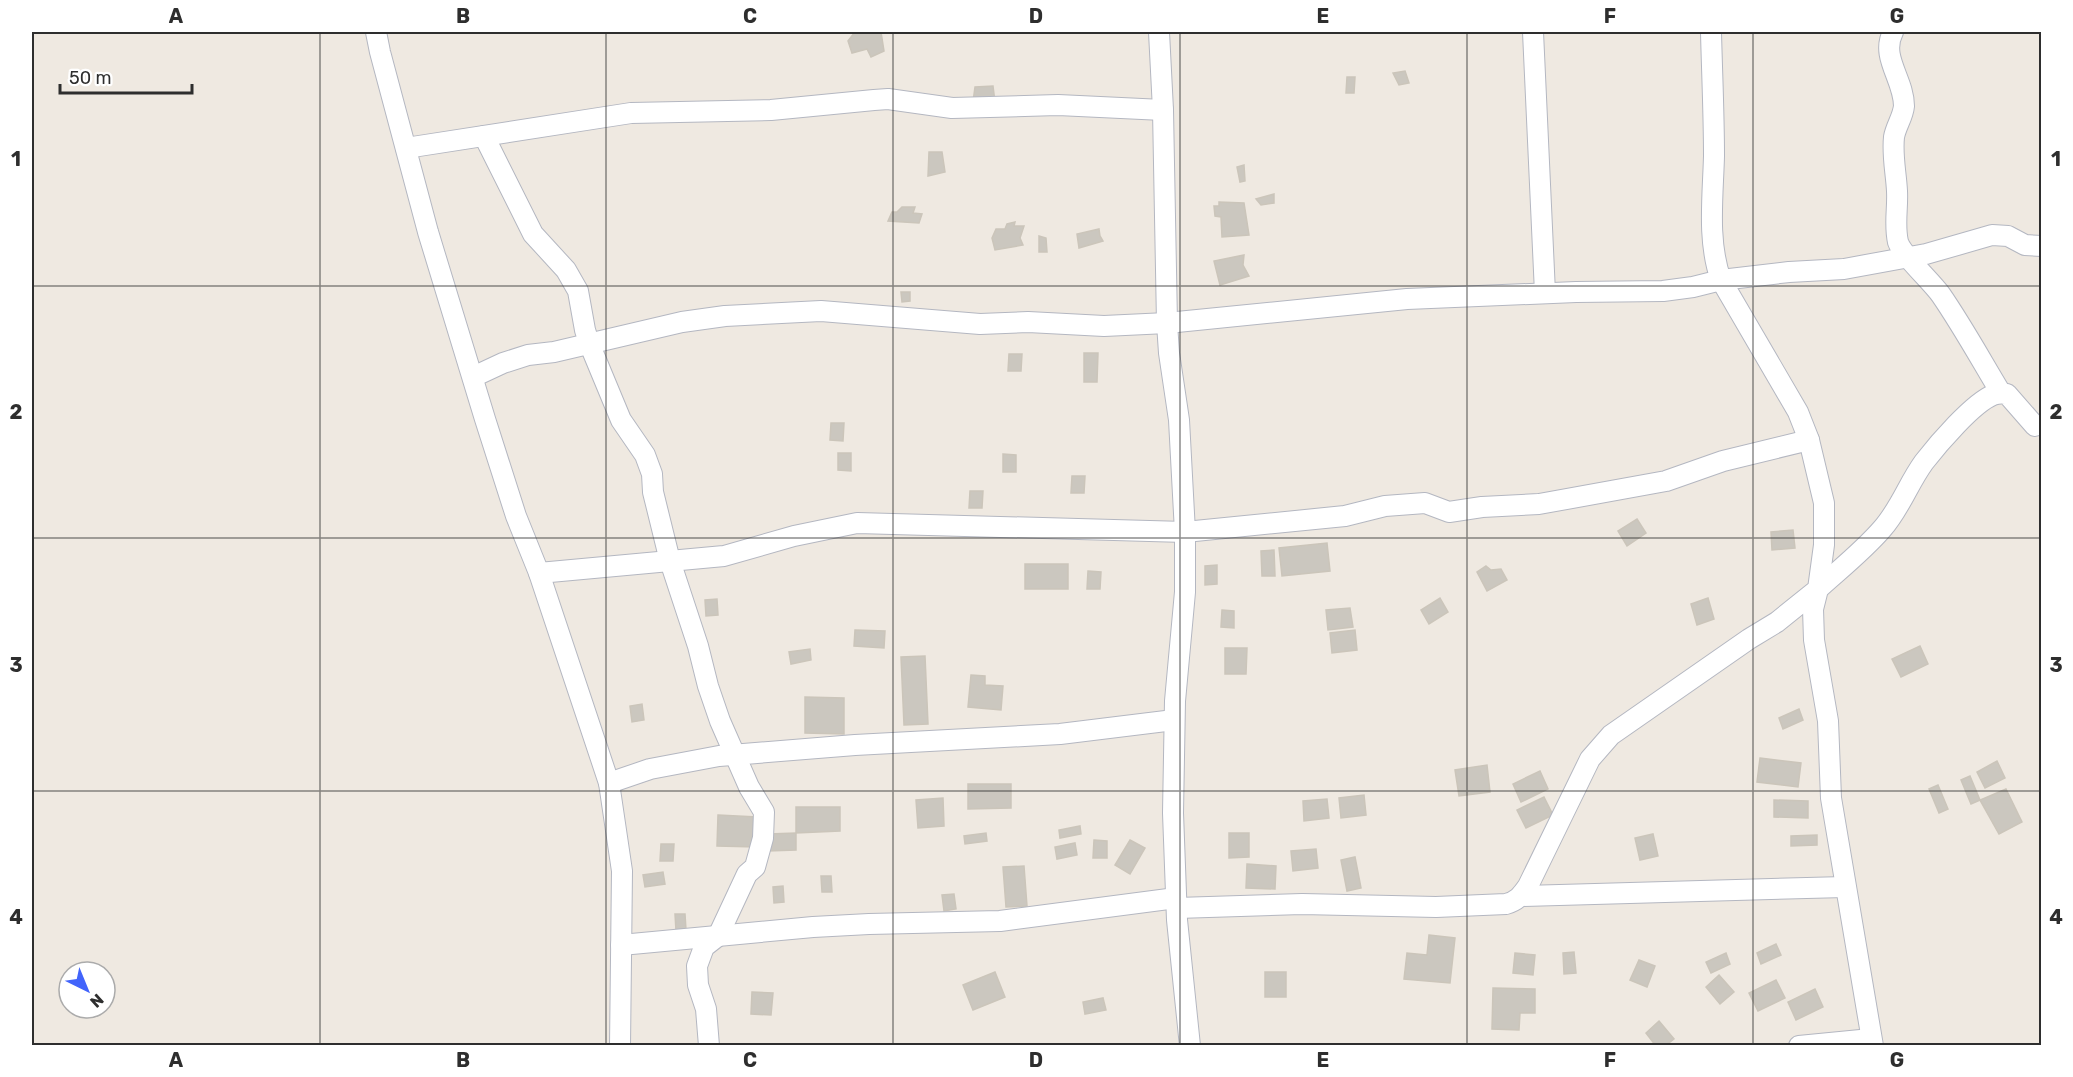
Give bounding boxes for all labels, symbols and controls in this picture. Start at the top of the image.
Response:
text: A [169,4,184,28]
text: B [456,4,470,28]
text: C [743,4,757,28]
text: D [1029,4,1043,28]
text: E [1317,4,1329,28]
text: F [1604,4,1616,28]
text: G [1890,4,1904,28]
scale bar [60,57,192,95]
text: 50 m [69,67,112,89]
text: 1 [11,147,21,171]
text: 1 [2051,147,2061,171]
text: 2 [10,400,23,424]
text: 2 [2050,400,2063,424]
text: 3 [9,653,23,677]
text: 3 [2049,653,2063,677]
text: 4 [9,905,23,929]
text: 4 [2049,905,2063,929]
north arrow [57,960,117,1020]
text: N [86,990,108,1011]
text: A [169,1048,184,1072]
text: B [456,1048,470,1072]
text: C [743,1048,757,1072]
text: D [1029,1048,1043,1072]
text: E [1317,1048,1329,1072]
text: F [1604,1048,1616,1072]
text: G [1890,1048,1904,1072]

